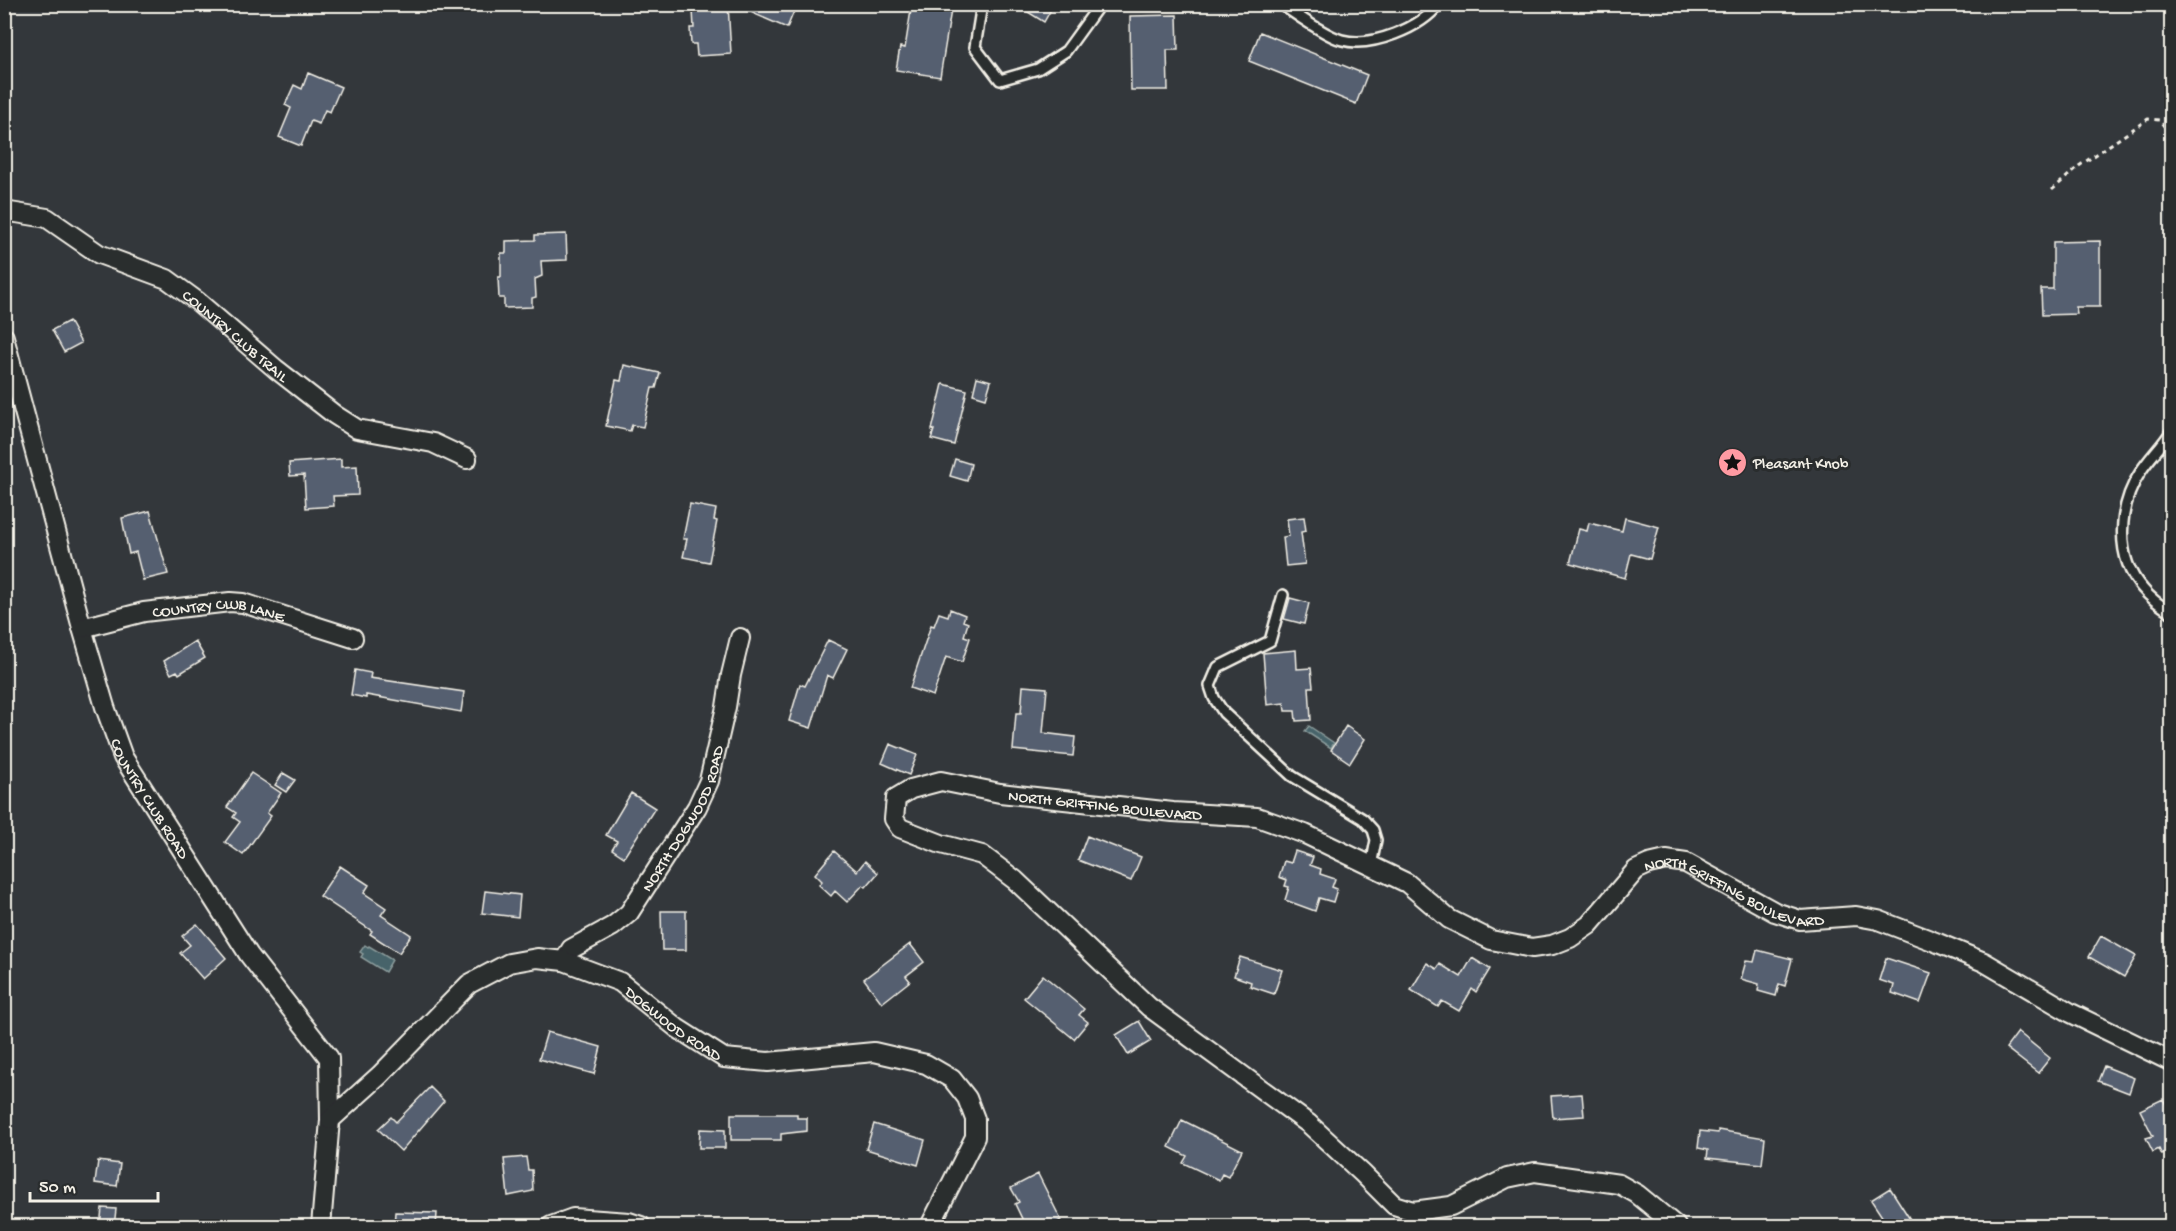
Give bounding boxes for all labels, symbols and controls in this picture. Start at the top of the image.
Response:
street label: COUNTRY CLUB TRAIL [177,287,292,389]
place icon: Pleasant Knob [1716,446,1748,478]
place label: Pleasant Knob [1752,456,1849,475]
street label: COUNTRY CLUB LANE [152,596,288,629]
street label: COUNTRY CLUB ROAD [104,737,192,864]
street label: NORTH DOGWOOD ROAD [639,744,730,896]
street label: NORTH GRIFFING BOULEVARD [1007,788,1203,827]
street label: NORTH GRIFFING BOULEVARD [1643,854,1825,933]
street label: DOGWOOD ROAD [619,983,725,1067]
scale bar [30,1165,158,1203]
text: 50 m [39,1178,76,1199]

